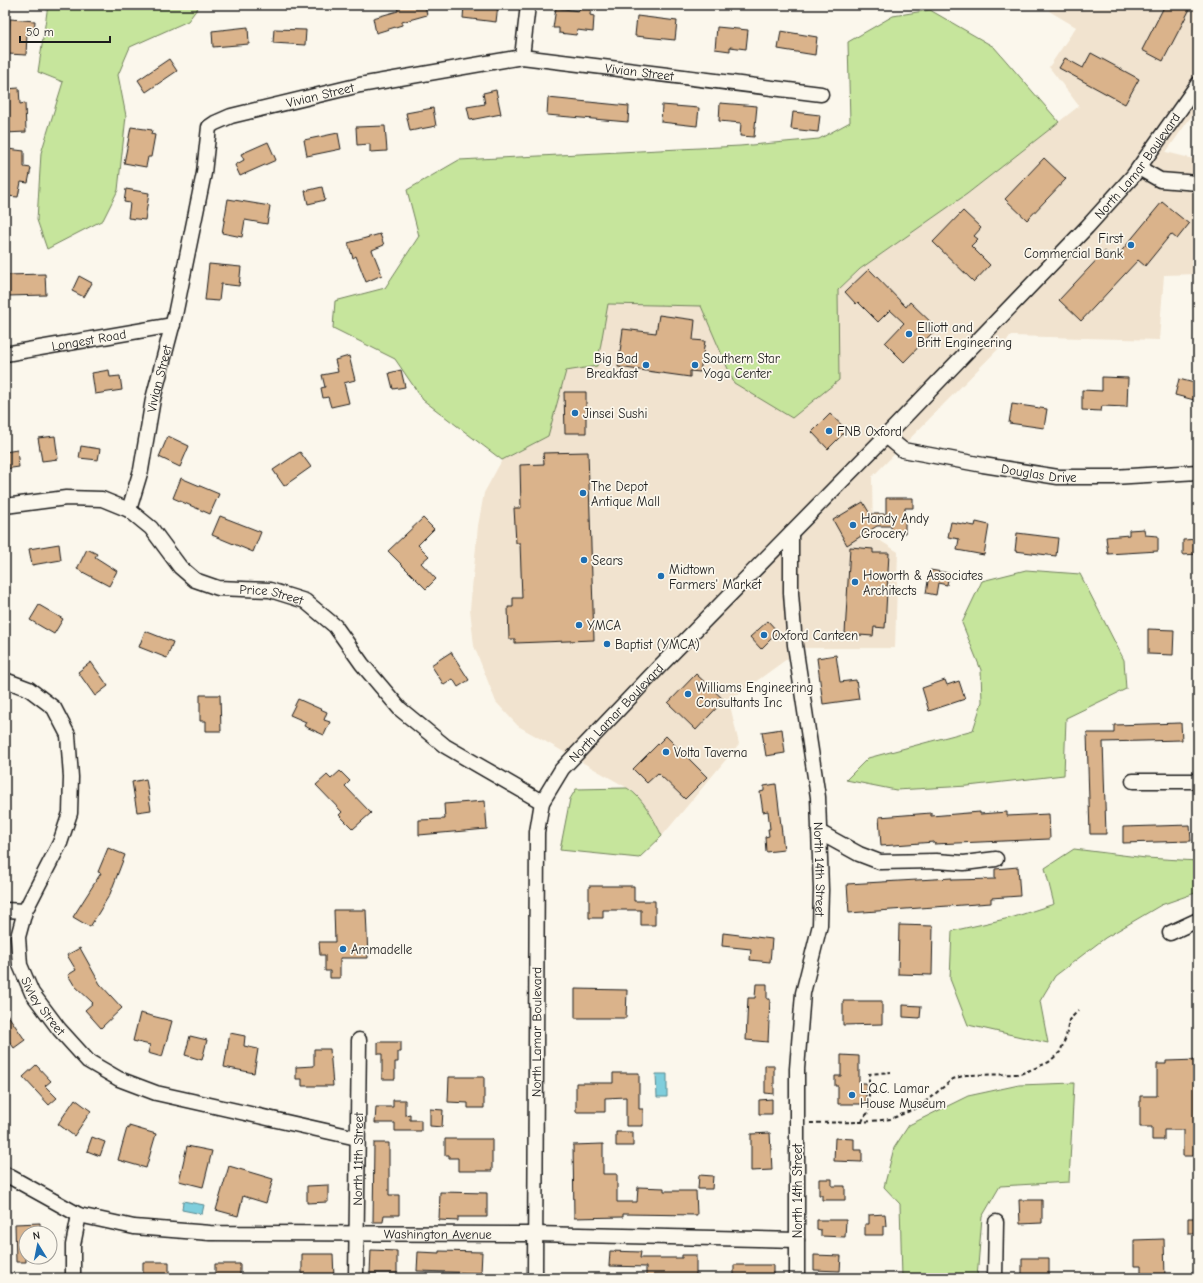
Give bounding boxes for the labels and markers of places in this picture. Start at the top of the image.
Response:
place label: First Commercial Bank [1024,231,1124,261]
marker: First Commercial Bank [1126,240,1136,250]
place label: Elliott and Britt Engineering [917,320,1012,350]
marker: Elliott and Britt Engineering [904,329,914,339]
place label: Big Bad Breakfast [586,351,639,381]
place label: Southern Star Yoga Center [703,351,781,381]
marker: Big Bad Breakfast [641,360,651,370]
marker: Southern Star Yoga Center [690,360,700,370]
place label: Jinsei Sushi [583,406,647,421]
marker: Jinsei Sushi [570,408,580,418]
place label: FNB Oxford [837,424,902,439]
marker: FNB Oxford [824,426,834,436]
place label: The Depot Antique Mall [591,479,660,509]
marker: The Depot Antique Mall [578,488,588,498]
place label: Handy Andy Grocery [861,511,929,541]
marker: Handy Andy Grocery [848,520,858,530]
place label: Sears [592,553,623,568]
marker: Sears [579,555,589,565]
place label: Midtown Farmers' Market [669,562,763,592]
place label: Howorth & Associates Architects [863,568,983,598]
marker: Midtown Farmers' Market [656,571,666,581]
marker: Howorth & Associates Architects [850,577,860,587]
place label: YMCA [587,618,622,633]
marker: YMCA [574,620,584,630]
place label: Oxford Canteen [772,628,858,643]
marker: Oxford Canteen [759,630,769,640]
place label: Baptist (YMCA) [615,637,700,652]
marker: Baptist (YMCA) [602,639,612,649]
place label: Williams Engineering Consultants Inc [696,680,813,710]
marker: Williams Engineering Consultants Inc [683,689,693,699]
place label: Volta Taverna [674,745,747,760]
marker: Volta Taverna [661,747,671,757]
place label: Ammadelle [351,942,413,957]
marker: Ammadelle [338,944,348,954]
place label: L.Q.C. Lamar House Museum [860,1081,946,1111]
marker: L.Q.C. Lamar House Museum [847,1090,857,1100]

